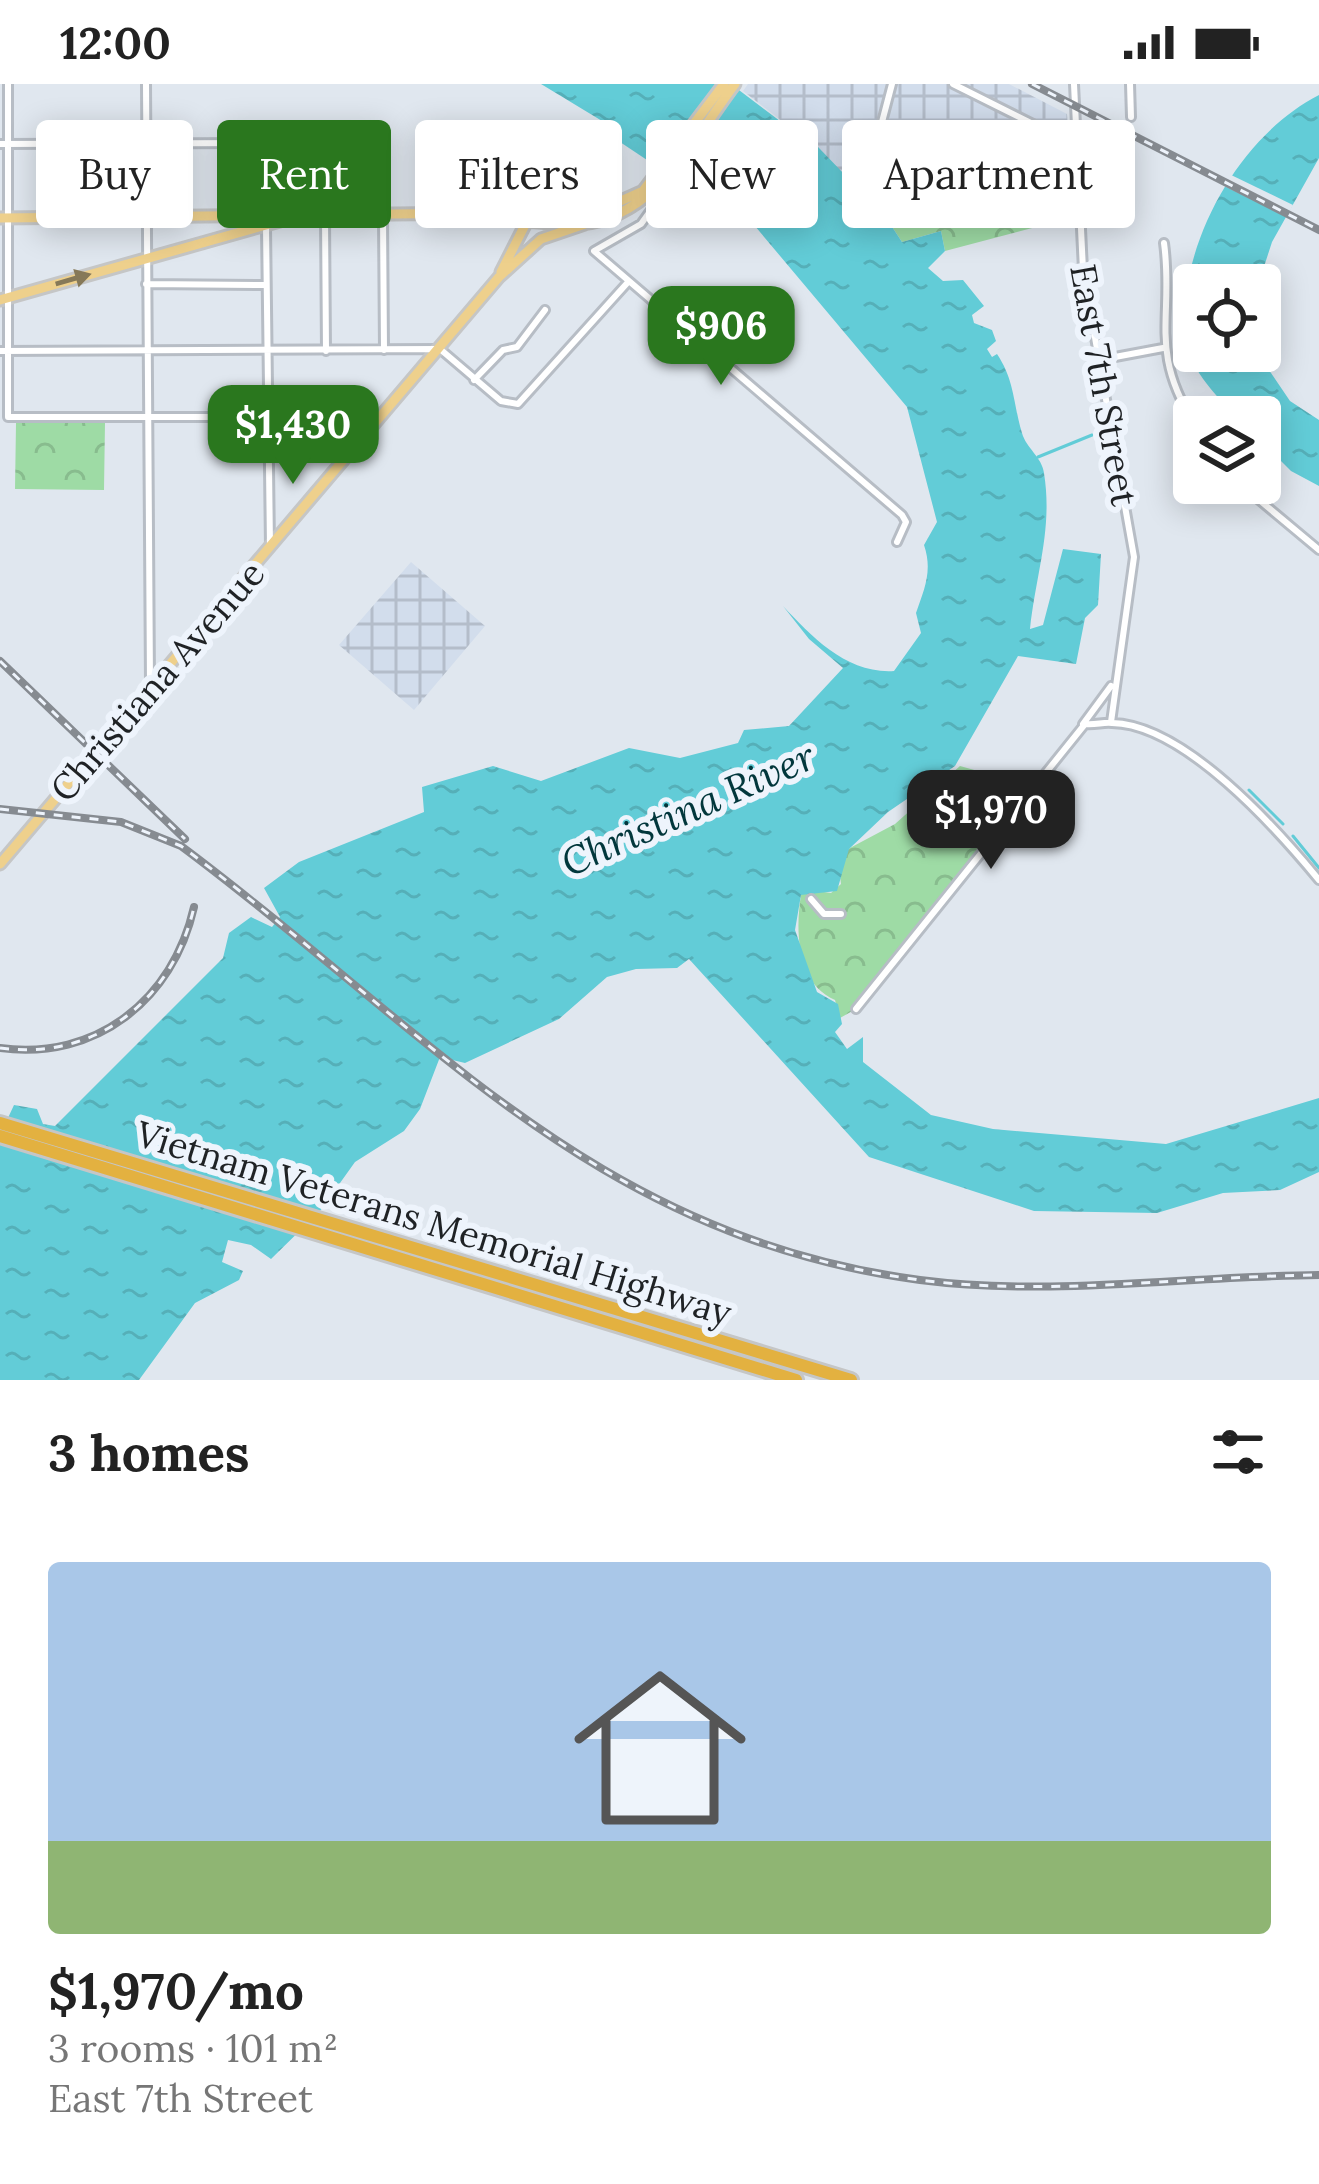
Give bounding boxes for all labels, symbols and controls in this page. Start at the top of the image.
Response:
text: 12:00 [60,14,171,71]
chip: Buy [36,120,193,228]
chip: Rent [217,120,391,228]
chip: Filters [415,120,622,228]
chip: New [646,120,818,228]
chip: Apartment [842,120,1135,228]
street label: East 7th Street [1060,261,1148,510]
map controls [1173,264,1281,504]
button: locate [1173,264,1281,372]
one-way arrow [55,269,92,288]
pin: $906 [650,286,792,388]
text: $906 [675,300,767,350]
pin: $1,430 [195,385,391,487]
button: layers [1173,396,1281,504]
text: $1,430 [235,399,351,449]
street label: Christiana Avenue [40,551,274,811]
water label: Christina River [553,731,823,887]
pin: $1,970 [893,770,1089,872]
text: $1,970 [934,784,1048,834]
street label: Vietnam Veterans Memorial Highway [130,1110,737,1336]
icon: filters [1205,1419,1271,1485]
text: 3 homes [48,1420,250,1485]
icon: home [552,1640,768,1856]
text: $1,970/mo [48,1958,304,2023]
text: 3 rooms · 101 m² [48,2023,338,2073]
text: East 7th Street [48,2073,313,2123]

